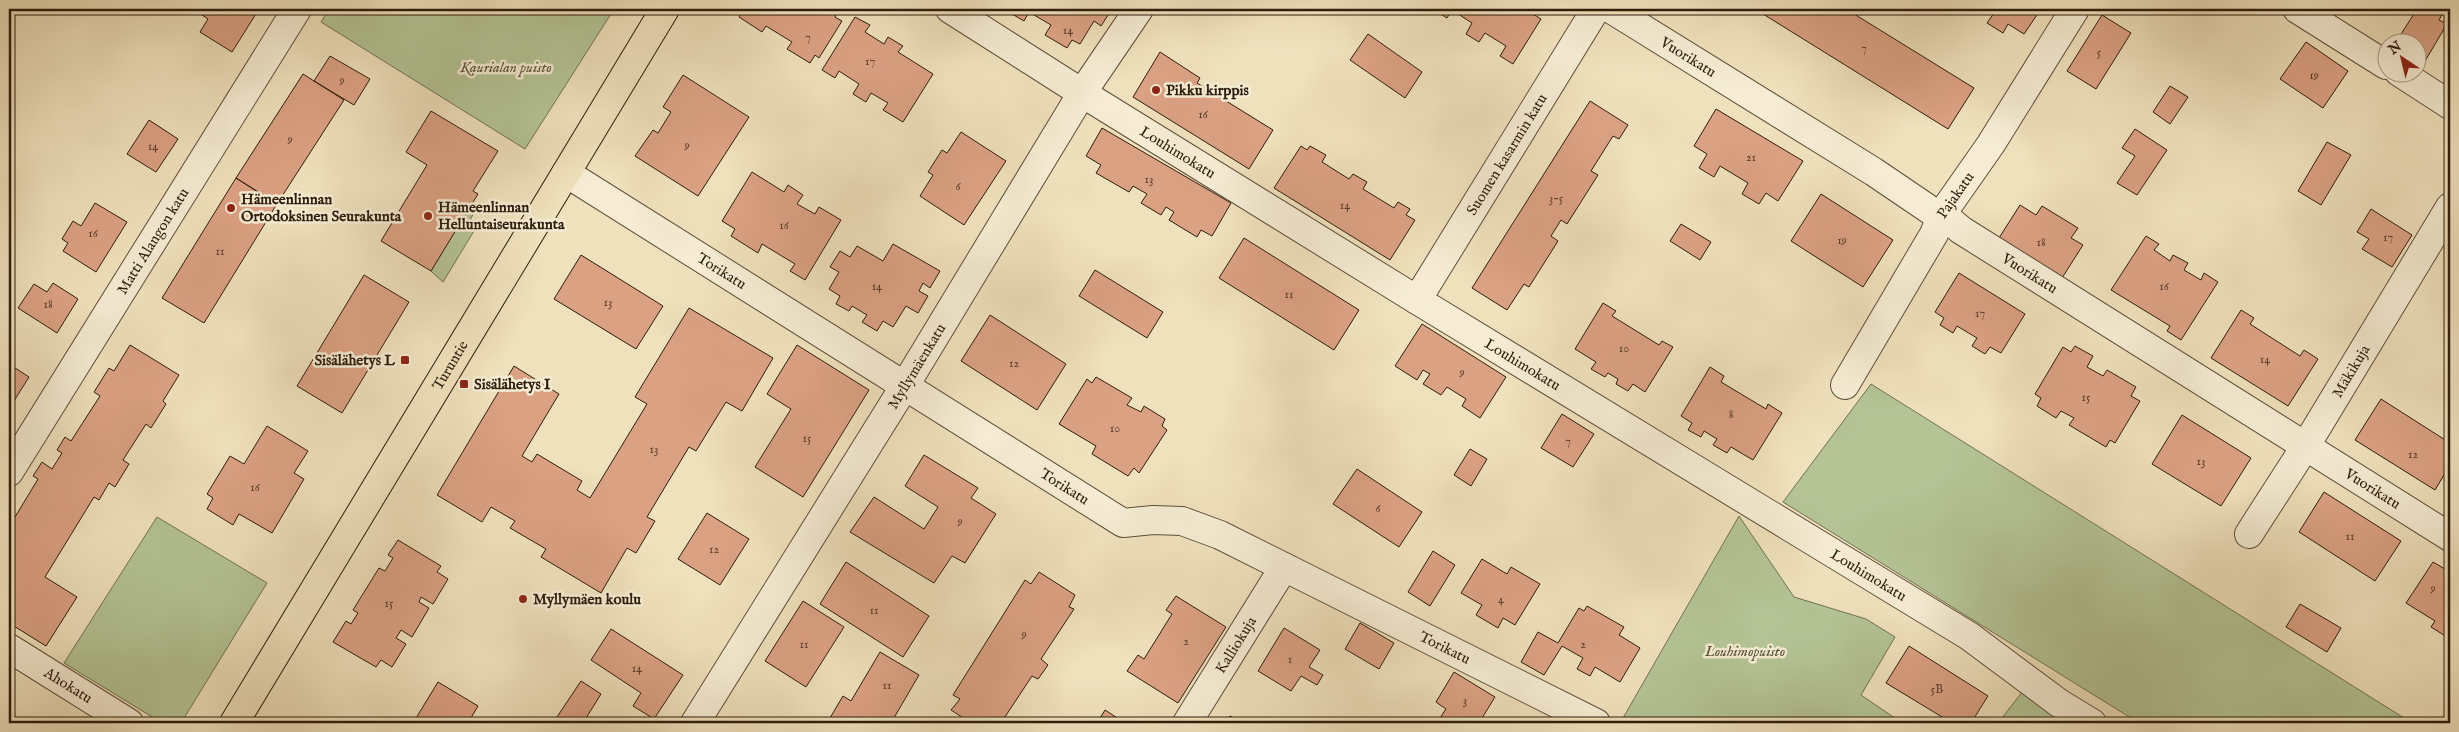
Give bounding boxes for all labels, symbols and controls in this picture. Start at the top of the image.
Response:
house number: 14 [1063,23,1073,38]
house number: 7 [805,30,811,45]
street label: Vuorikatu [1656,32,1720,82]
north arrow [2376,32,2426,82]
text: N [2384,37,2405,60]
house number: 7 [1861,41,1867,56]
house number: 5 [2097,45,2102,60]
house number: 17 [865,54,875,69]
park label: Kaurialan puisto [459,58,552,77]
house number: 19 [2309,68,2319,83]
house number: 9 [338,73,345,88]
place label: Pikku kirppis [1166,81,1250,100]
marker: Pikku kirppis [1150,84,1162,96]
street label: Suomen kasarmin katu [1462,90,1551,219]
house number: 16 [1198,107,1209,122]
street label: Louhimokatu [1136,122,1219,183]
house number: 9 [286,132,293,147]
house number: 9 [683,138,690,153]
house number: 14 [148,139,158,154]
house number: 21 [1746,150,1756,165]
street label: Pajakatu [1932,168,1978,222]
house number: 13 [1145,172,1153,187]
house number: 6 [955,179,961,194]
street label: Matti Alangon katu [112,184,193,298]
place label: Hämeenlinnan Ortodoksinen Seurakunta [241,190,402,226]
house number: 3-5 [1549,191,1564,206]
place label: Hämeenlinnan Helluntaiseurakunta [438,198,565,234]
house number: 14 [1340,198,1350,213]
marker: Hämeenlinnan Ortodoksinen Seurakunta [225,202,237,214]
marker: Hämeenlinnan Helluntaiseurakunta [422,210,434,222]
house number: 16 [779,218,790,233]
house number: 16 [88,226,99,241]
house number: 17 [2383,230,2393,245]
house number: 19 [1837,233,1847,248]
house number: 18 [2036,235,2046,250]
house number: 11 [216,244,224,259]
street label: Torikatu [694,248,750,294]
street label: Vuorikatu [1998,248,2061,298]
house number: 14 [872,279,882,294]
house number: 16 [2159,279,2170,294]
house number: 11 [1285,287,1293,302]
house number: 13 [604,295,612,310]
house number: 18 [43,297,53,312]
house number: 17 [1975,306,1985,321]
street label: Myllymäenkatu [883,320,950,413]
street label: Louhimokatu [1481,334,1564,395]
street label: Turuntie [428,337,472,393]
house number: 10 [1619,341,1629,356]
street label: Mäkikuja [2328,341,2374,401]
place label: Sisälähetys L [314,351,395,370]
house number: 14 [2260,352,2270,367]
marker: Sisälähetys L [399,354,411,366]
house number: 12 [1009,356,1019,371]
house number: 9 [1458,365,1465,380]
place label: Sisälähetys I [474,375,551,394]
marker: Sisälähetys I [458,378,470,390]
house number: 15 [2082,390,2091,405]
house number: 8 [1729,407,1734,422]
house number: 10 [1110,421,1120,436]
house number: 15 [803,431,812,446]
house number: 7 [1565,434,1571,449]
house number: 13 [650,442,658,457]
house number: 12 [2408,447,2418,462]
house number: 13 [2197,454,2205,469]
street label: Vuorikatu [2341,463,2404,513]
street label: Torikatu [1037,464,1093,509]
house number: 16 [250,480,261,495]
house number: 6 [1375,501,1381,516]
house number: 9 [956,514,963,529]
house number: 11 [2346,529,2354,544]
house number: 12 [709,542,719,557]
street label: Louhimokatu [1827,545,1910,605]
house number: 9 [2429,581,2436,596]
place label: Myllymäen koulu [533,590,641,609]
house number: 4 [1498,592,1504,607]
marker: Myllymäen koulu [517,593,529,605]
house number: 15 [385,596,394,611]
house number: 11 [870,603,878,618]
street label: Kalliokuja [1211,613,1261,677]
house number: 9 [1020,627,1027,642]
street label: Torikatu [1416,627,1474,668]
house number: 2 [1183,634,1189,649]
house number: 11 [800,637,808,652]
house number: 2 [1580,637,1586,652]
park label: Louhimopuisto [1704,642,1785,661]
house number: 1 [1288,652,1292,667]
house number: 14 [632,661,642,676]
street label: Ahokatu [40,662,96,707]
house number: 11 [883,678,891,693]
house number: 5B [1931,682,1943,697]
house number: 3 [1463,693,1467,708]

